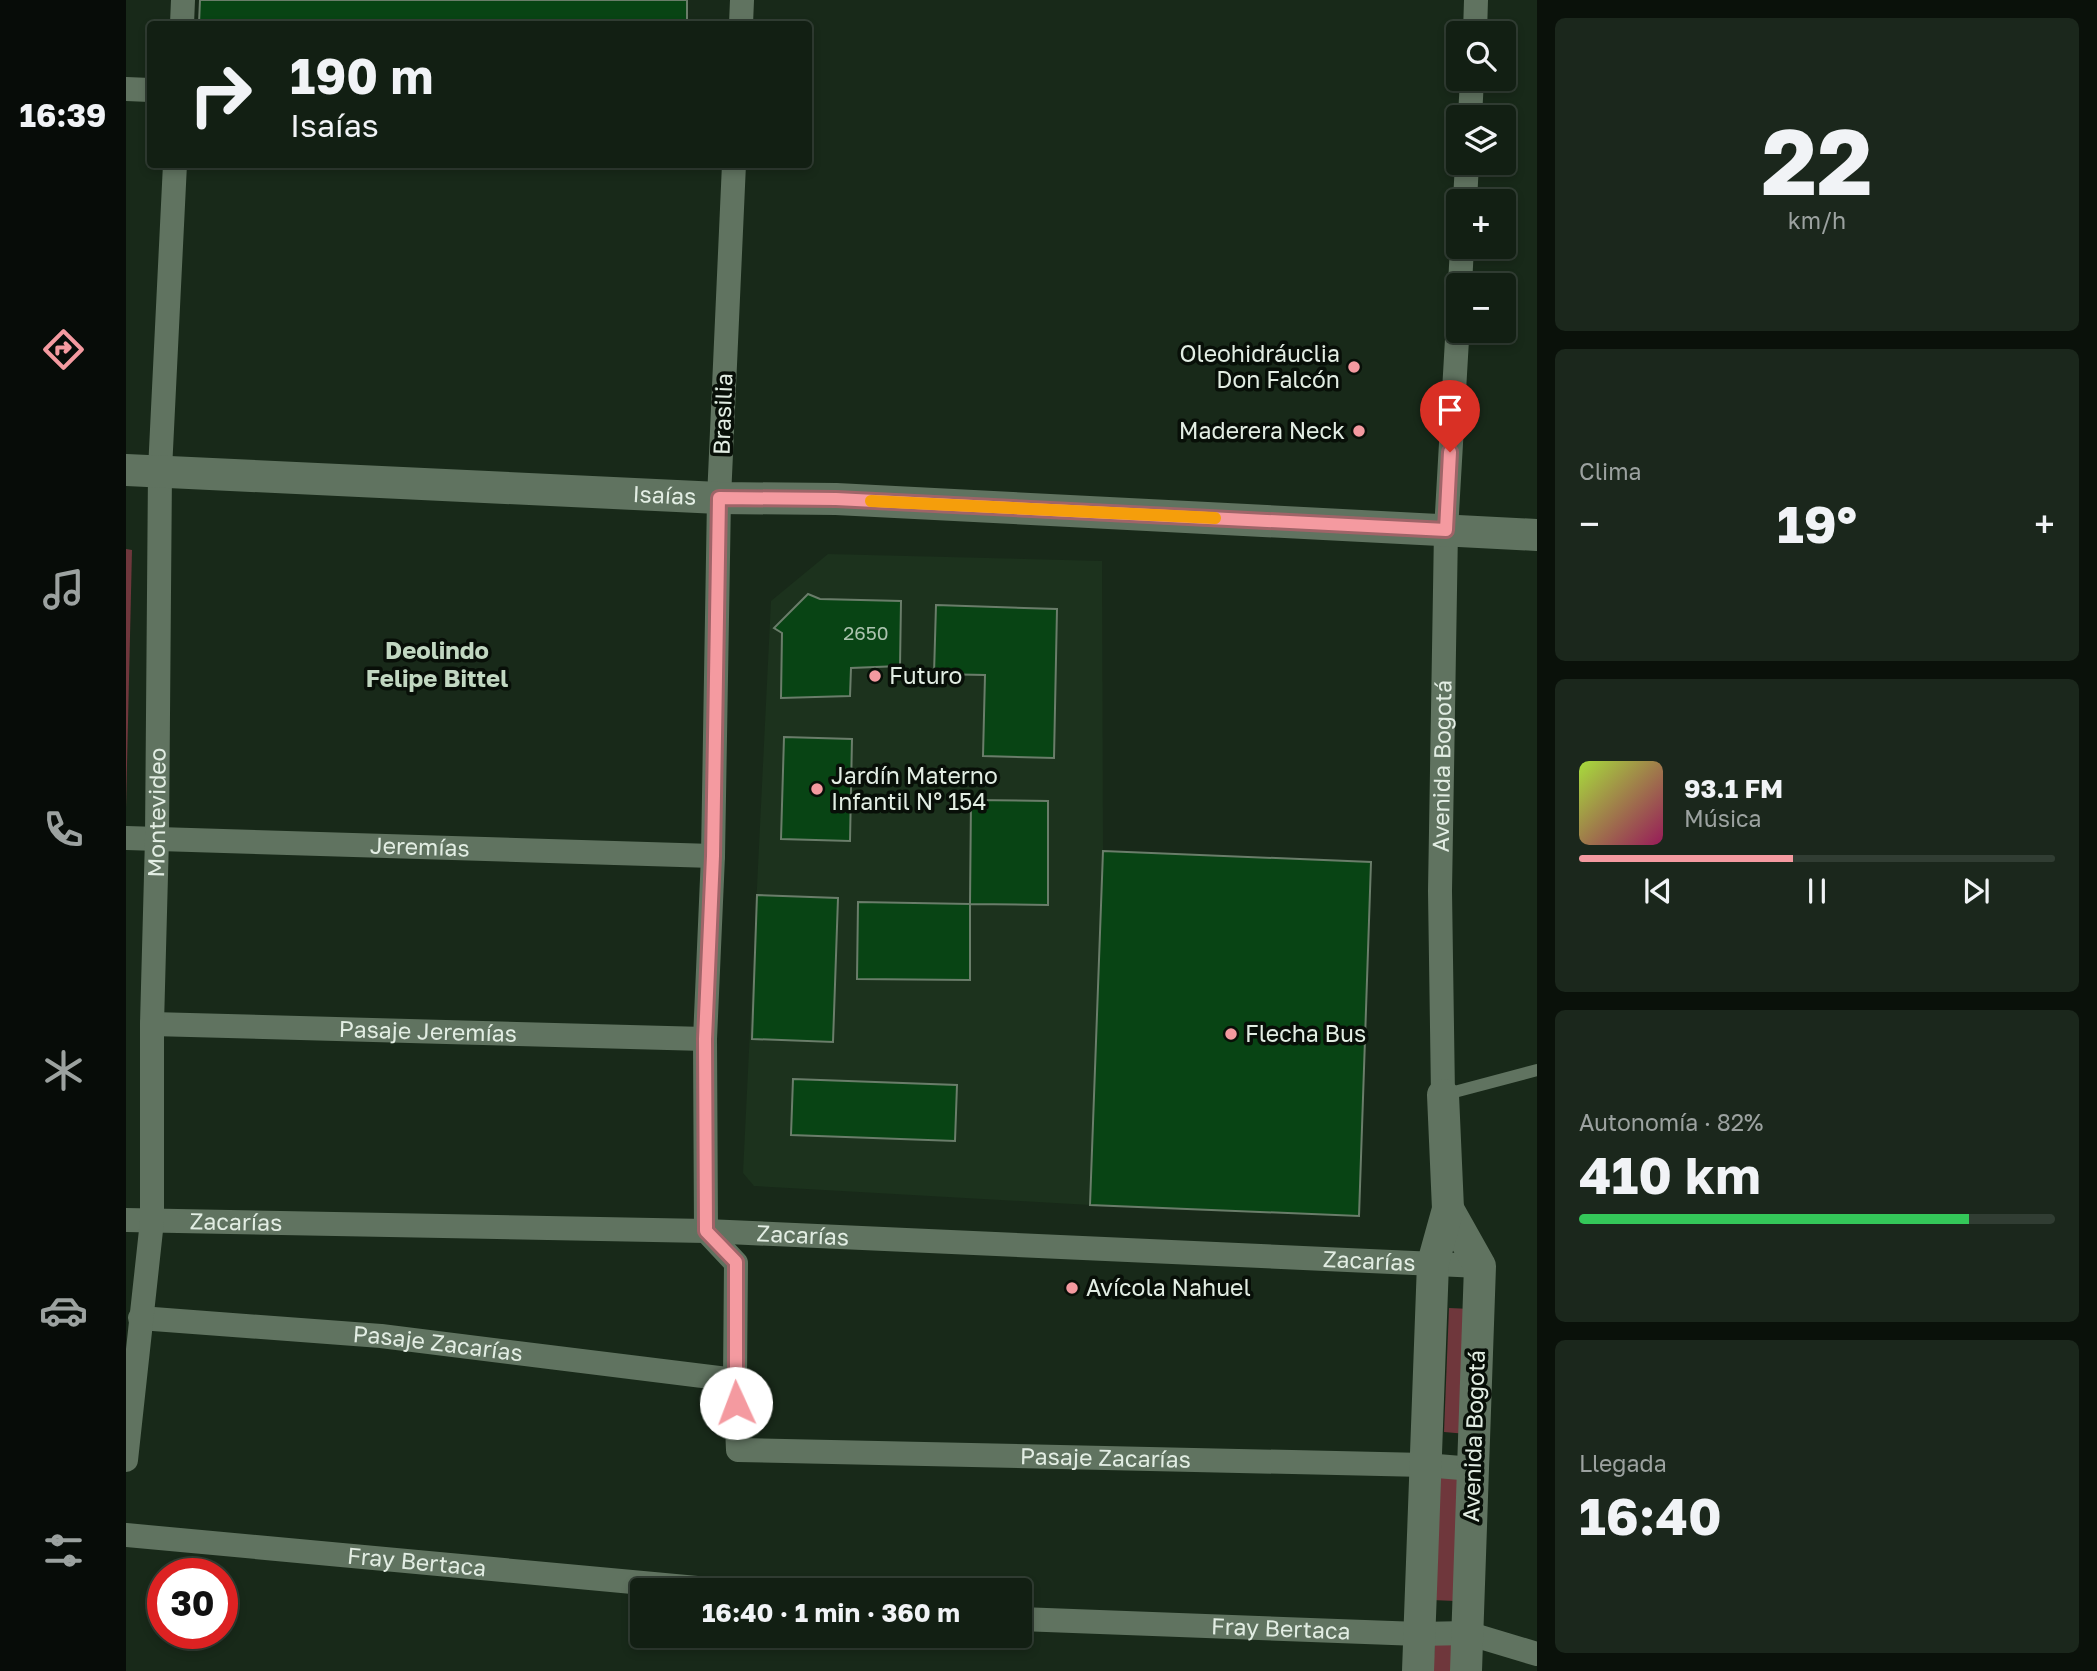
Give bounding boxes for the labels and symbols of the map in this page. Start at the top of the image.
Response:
place label: Oleohidráuclia Don Falcón [1180,339,1340,393]
marker: Oleohidráuclia Don Falcón [1346,359,1362,375]
street label: Brasilia [707,372,737,455]
pin [1420,380,1480,452]
place label: Maderera Neck [1179,416,1345,444]
marker: Maderera Neck [1351,423,1367,439]
street label: Isaías [632,479,697,510]
house number: 2650 [843,621,889,644]
district label: Deolindo Felipe Bittel [366,635,508,692]
place label: Futuro [889,661,962,689]
marker: Futuro [867,668,883,684]
street label: Avenida Bogotá [1426,680,1457,852]
street label: Montevideo [141,747,171,878]
place label: Jardín Materno Infantil N° 154 [831,761,998,815]
marker: Jardín Materno Infantil N° 154 [809,781,825,797]
street label: Jeremías [370,830,470,862]
street label: Pasaje Jeremías [338,1014,517,1047]
place label: Flecha Bus [1245,1019,1366,1047]
marker: Flecha Bus [1223,1026,1239,1042]
street label: Zacarías [189,1206,283,1236]
street label: Zacarías [756,1218,850,1250]
street label: Zacarías [1322,1244,1416,1276]
place label: Avícola Nahuel [1086,1273,1251,1301]
marker: Avícola Nahuel [1064,1280,1080,1296]
street label: Pasaje Zacarías [352,1319,525,1367]
street label: Avenida Bogotá [1456,1349,1490,1523]
position arrow [699,1366,773,1440]
street label: Pasaje Zacarías [1020,1441,1191,1473]
street label: Fray Bertaca [346,1541,488,1581]
speed limit sign: 30 [147,1558,238,1649]
street label: Fray Bertaca [1211,1611,1351,1644]

